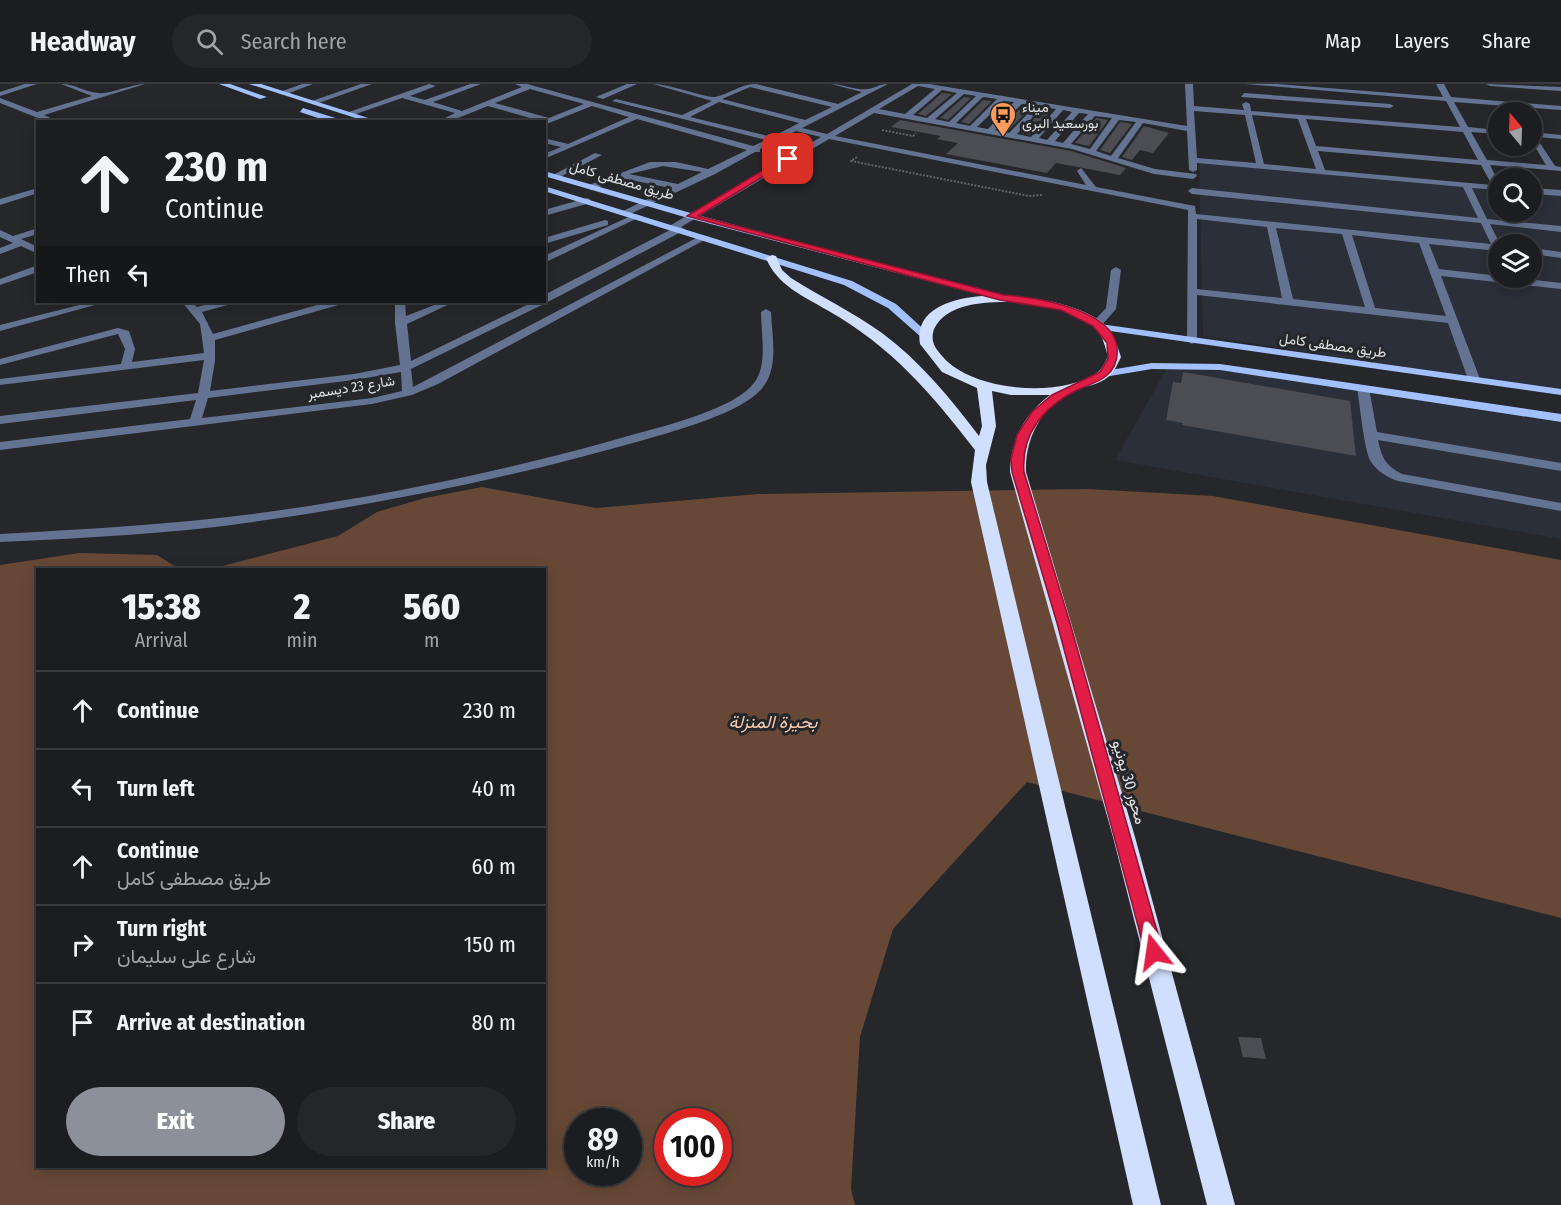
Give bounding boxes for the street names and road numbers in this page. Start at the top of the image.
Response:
street label: طريق مصطفى كامل [568,157,676,204]
street label: طريق مصطفى كامل [1278,330,1388,361]
street label: شارع 23 ديسمبر [305,372,396,405]
street label: محور 30 يونيو [1108,738,1151,827]

